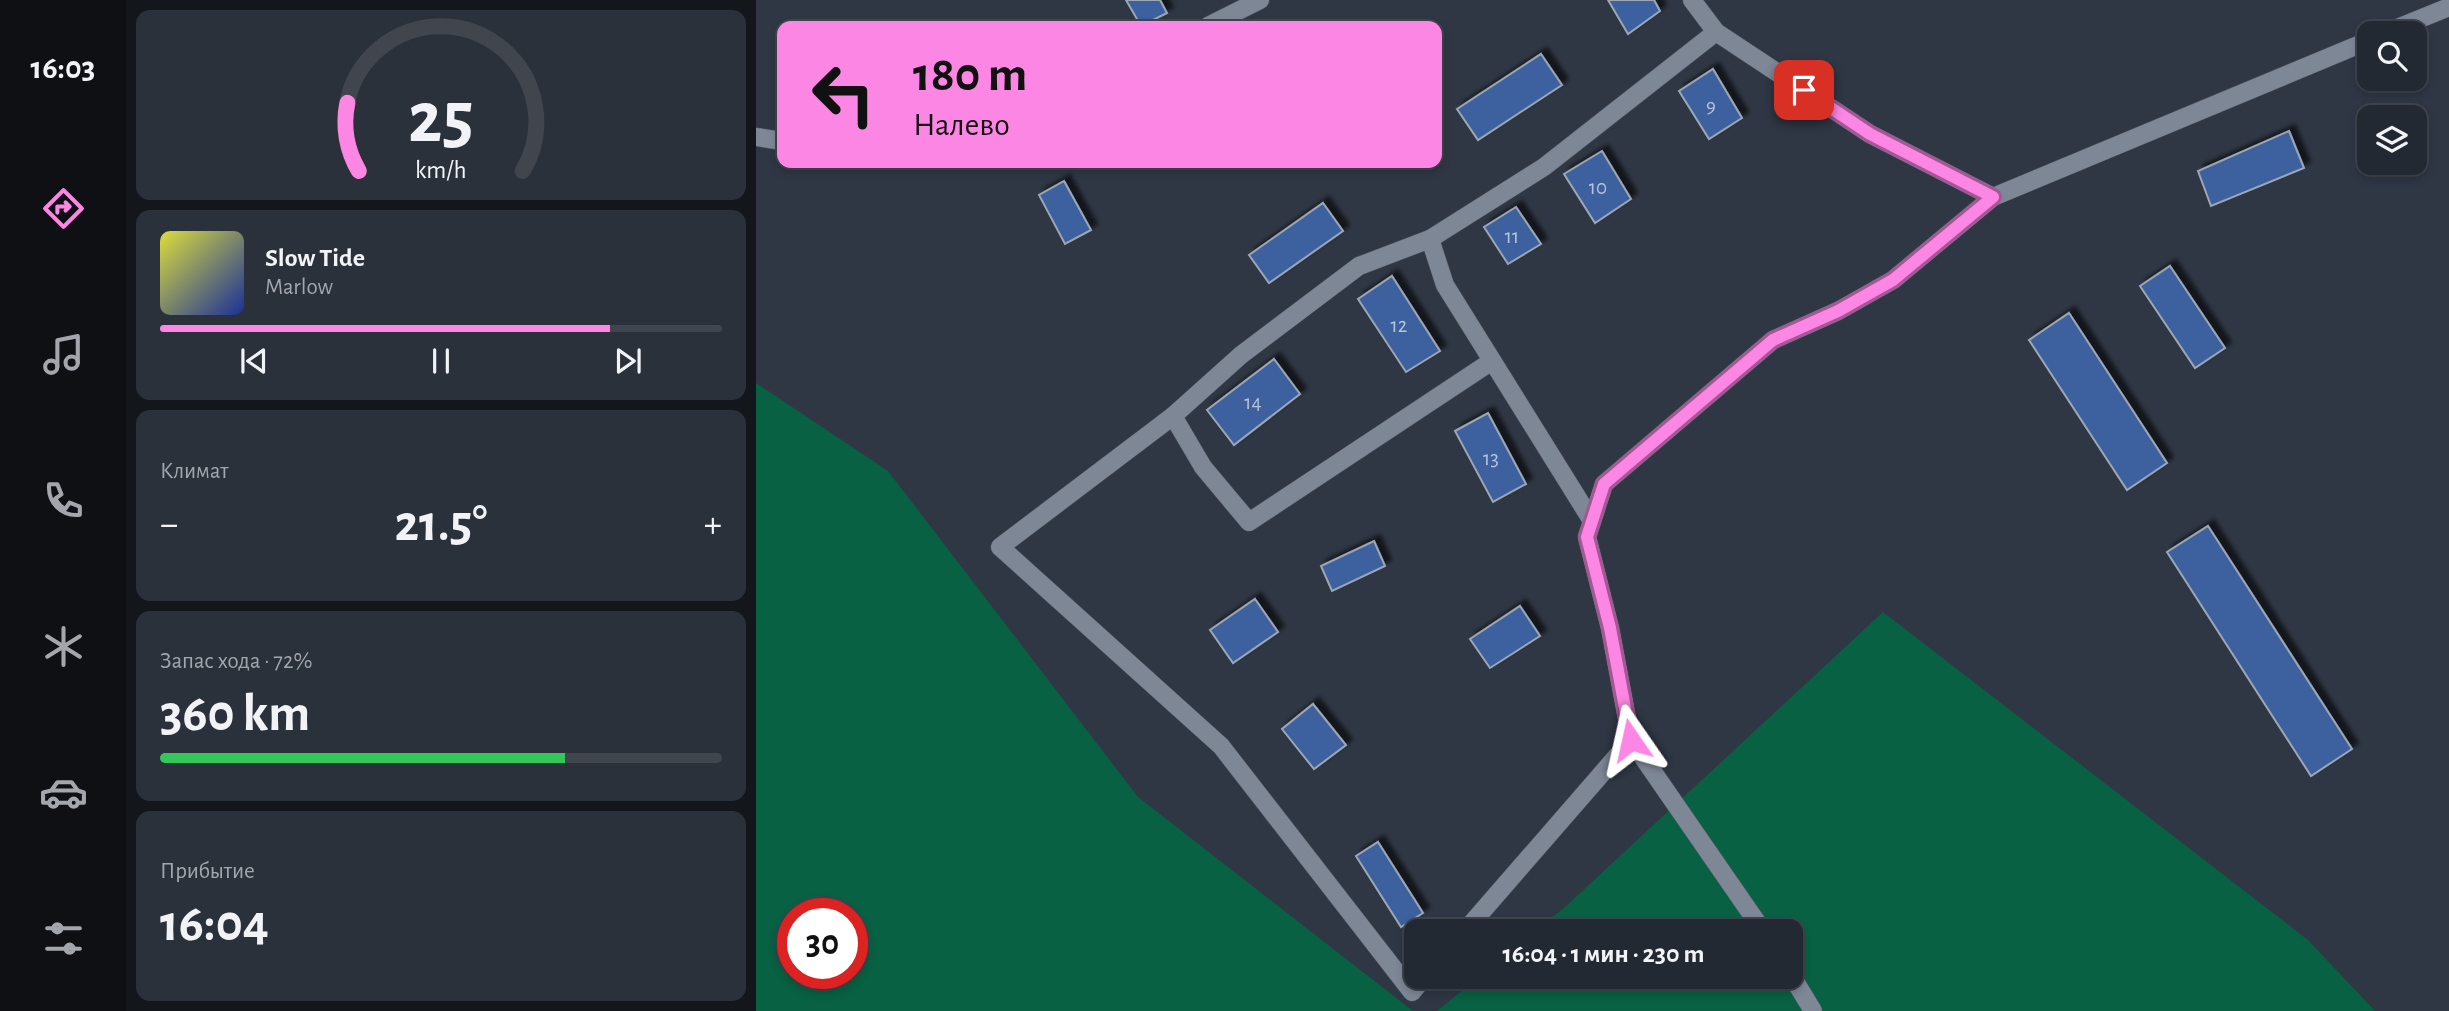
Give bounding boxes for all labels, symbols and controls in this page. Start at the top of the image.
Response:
map controls [2357,21,2427,175]
button: search [2357,21,2427,91]
icon: left [798,49,889,140]
text: 180 m [913,51,1027,100]
text: 16:03 [31,52,95,84]
pin [1774,60,1834,120]
icon: arrive [1785,71,1823,109]
text: 25 [408,83,474,156]
house number: 9 [1706,95,1716,116]
button: layers [2357,105,2427,175]
text: Налево [913,109,1010,141]
text: km/h [415,158,467,183]
house number: 10 [1589,177,1607,198]
icon: directions [39,184,88,233]
house number: 11 [1505,226,1519,247]
text: Slow Tide [265,245,365,271]
text: Marlow [265,276,333,299]
house number: 12 [1391,315,1407,336]
icon: music [39,330,88,379]
icon: previous [235,342,273,380]
icon: pause [422,342,460,380]
icon: next [609,342,647,380]
house number: 14 [1244,392,1262,413]
house number: 13 [1483,448,1499,469]
text: Климат [160,460,229,483]
icon: phone [39,476,88,525]
text: 21.5° [395,498,487,550]
text: − [160,506,178,544]
text: + [704,506,722,544]
icon: climate [39,622,88,671]
text: Запас хода · 72% [160,650,312,673]
text: 360 km [160,688,310,740]
position arrow [1594,703,1668,777]
icon: car [39,768,88,817]
text: Прибытие [160,860,255,883]
text: 16:04 [160,898,269,950]
speed limit sign: 30 [777,898,868,989]
icon: filters [39,914,88,963]
text: 16:04 · 1 мин · 230 m [1503,941,1705,967]

